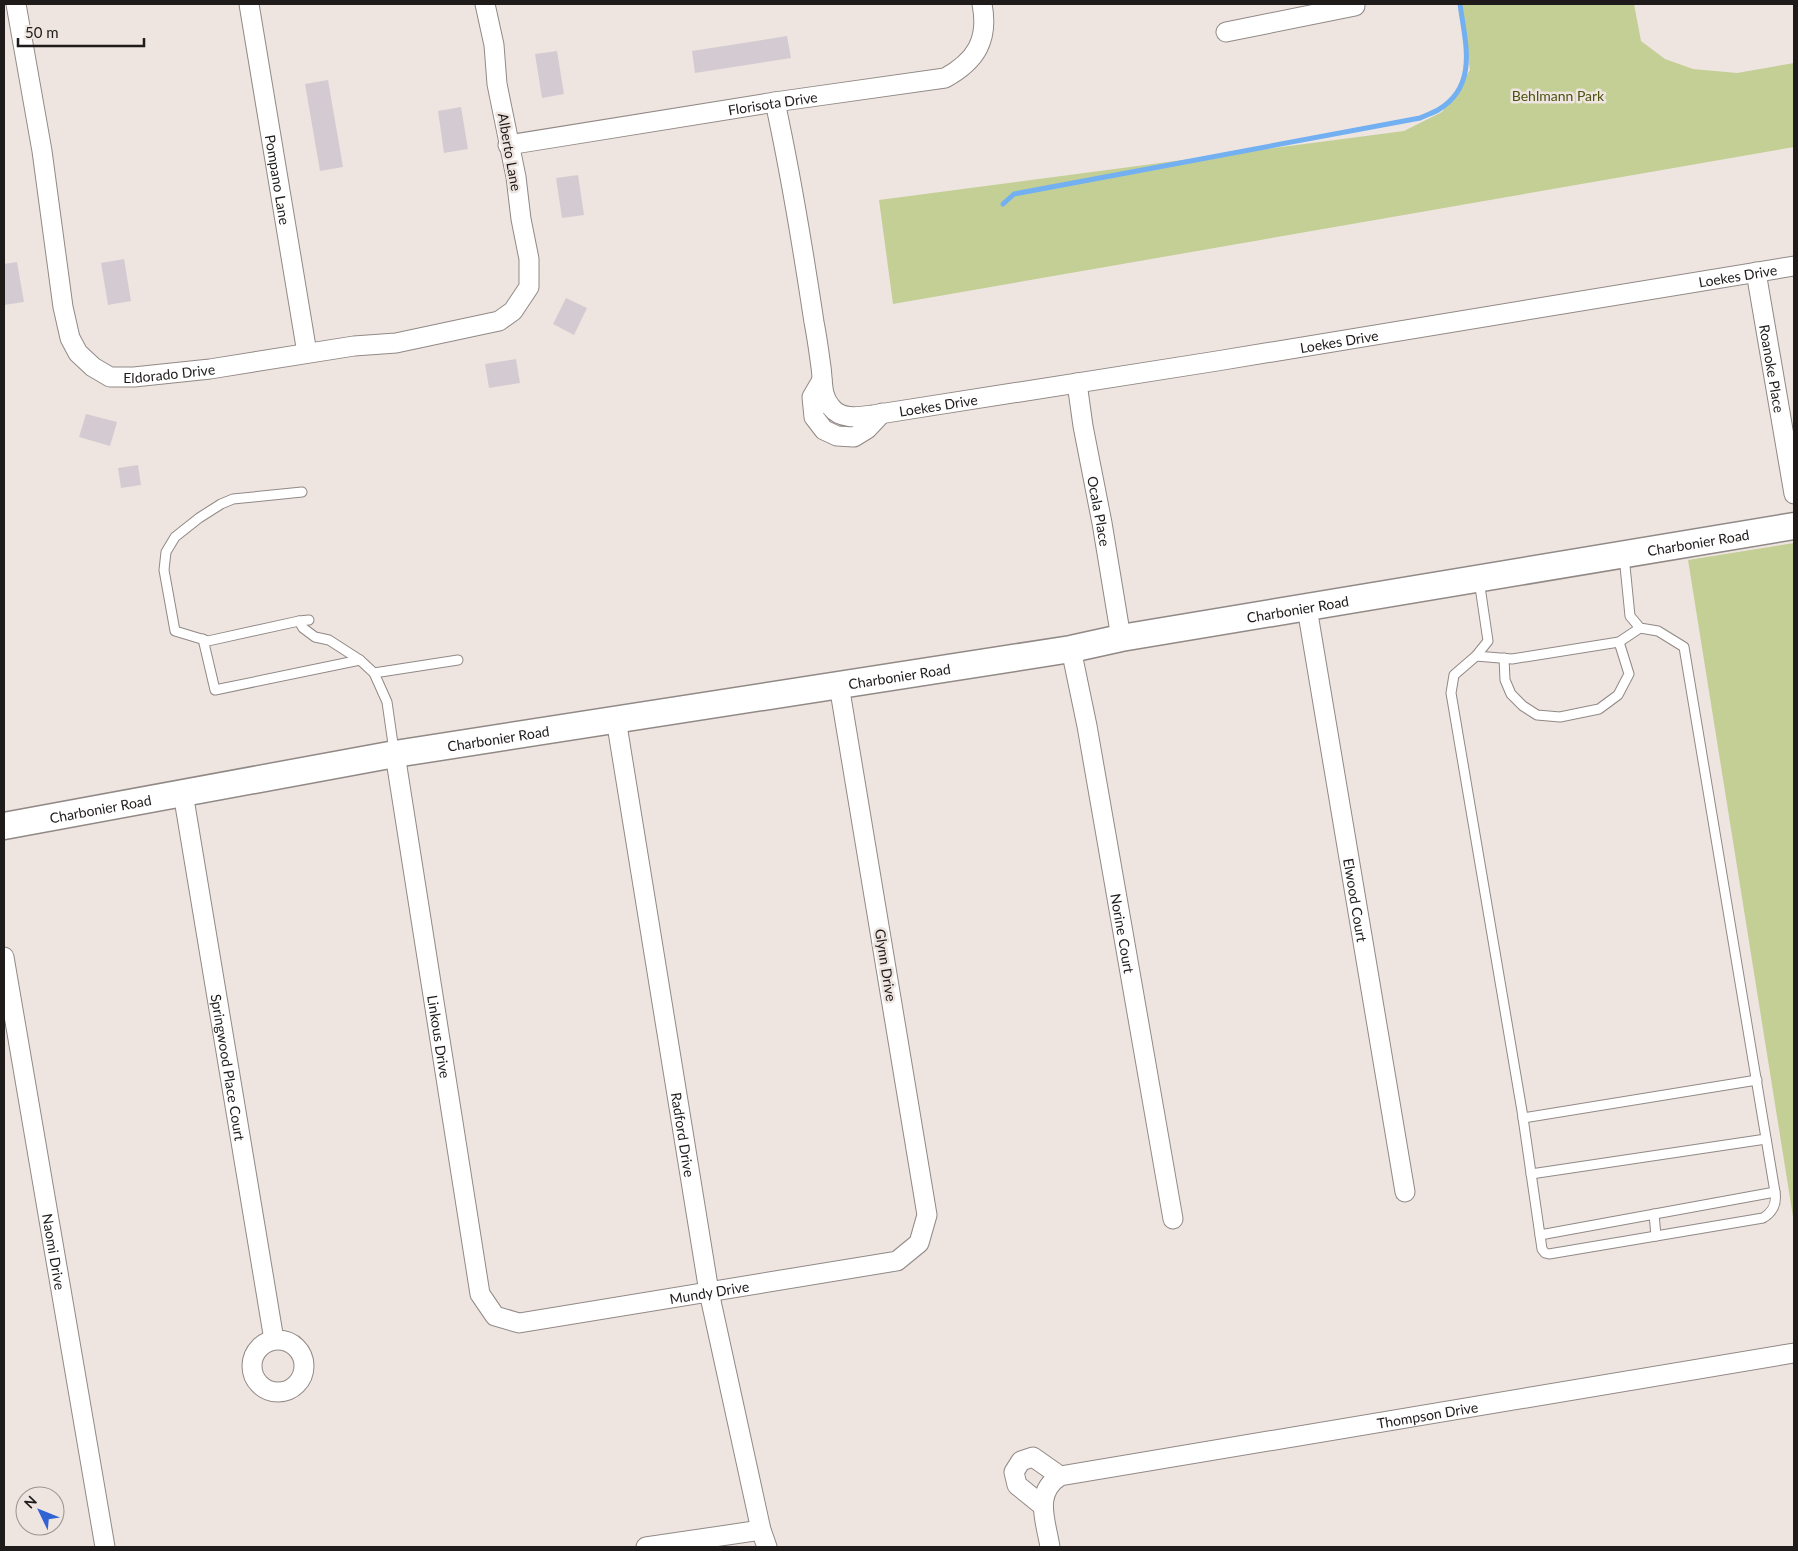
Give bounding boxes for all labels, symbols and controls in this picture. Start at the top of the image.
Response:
scale bar [18,15,144,47]
text: 50 m [25,23,59,41]
park label: Behlmann Park [1512,87,1605,104]
street label: Florisota Drive [727,88,819,118]
street label: Alberto Lane [495,112,525,192]
street label: Pompano Lane [262,133,294,226]
street label: Loekes Drive [1697,260,1778,290]
street label: Roanoke Place [1757,323,1788,414]
street label: Loekes Drive [1299,326,1380,356]
street label: Eldorado Drive [123,360,216,386]
street label: Loekes Drive [898,390,979,419]
street label: Ocala Place [1084,474,1114,547]
street label: Charbonier Road [1646,525,1750,559]
street label: Charbonier Road [1245,592,1350,625]
street label: Charbonier Road [847,659,952,692]
street label: Charbonier Road [446,722,550,754]
street label: Charbonier Road [48,791,153,826]
street label: Elwood Court [1341,857,1371,943]
street label: Norine Court [1108,892,1138,975]
street label: Glynn Drive [872,927,900,1003]
street label: Springwood Place Court [208,993,249,1142]
street label: Linkous Drive [425,994,454,1079]
street label: Radford Drive [668,1091,699,1178]
street label: Naomi Drive [40,1212,69,1291]
street label: Mundy Drive [668,1277,750,1307]
street label: Thompson Drive [1376,1398,1479,1431]
north arrow [15,1486,65,1536]
text: N [20,1492,40,1512]

